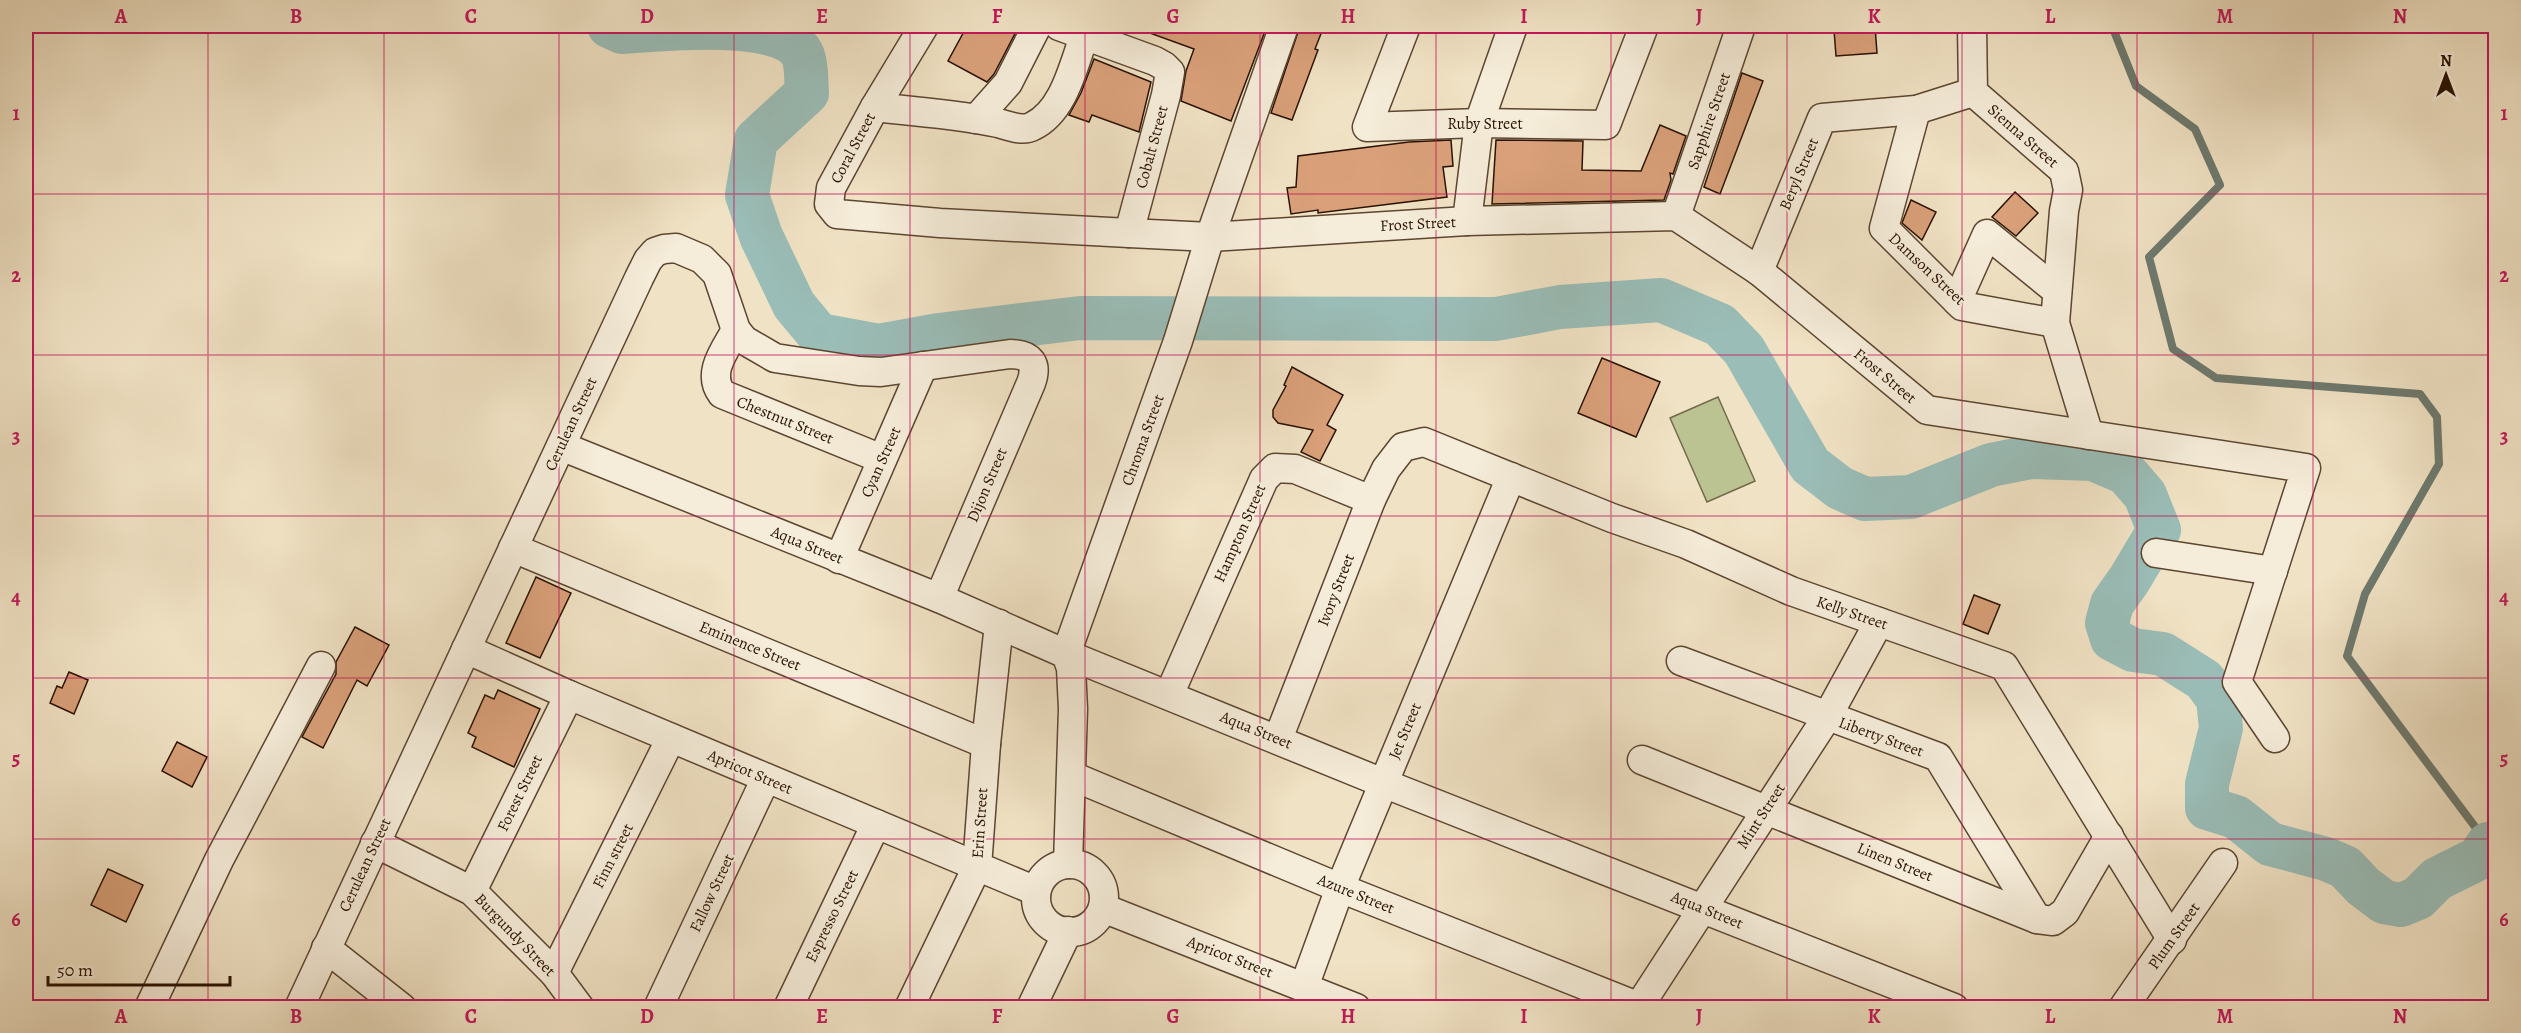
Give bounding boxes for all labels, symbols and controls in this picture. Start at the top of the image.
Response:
text: A [114,3,128,30]
text: B [290,3,302,30]
text: C [465,3,477,30]
text: D [640,3,654,30]
text: E [816,3,828,30]
text: F [992,3,1003,30]
text: G [1166,3,1180,30]
text: H [1341,3,1356,30]
text: I [1520,3,1528,30]
text: J [1696,3,1703,30]
text: K [1867,3,1881,30]
text: L [2045,3,2056,30]
text: M [2217,3,2234,30]
text: N [2393,3,2408,30]
north arrow [2416,45,2476,105]
text: N [2440,50,2452,72]
street label: Sapphire Street [1682,70,1736,172]
street label: Sienna Street [1983,99,2063,173]
text: 1 [12,100,20,127]
text: 1 [2500,100,2508,127]
street label: Cobalt Street [1130,103,1174,191]
street label: Coral Street [825,109,881,187]
street label: Ruby Street [1447,113,1523,135]
street label: Beryl Street [1774,134,1824,214]
street label: Frost Street [1379,211,1457,237]
street label: Damson Street [1884,228,1970,310]
text: 2 [11,262,21,289]
text: 2 [2499,262,2509,289]
street label: Frost Street [1849,343,1921,409]
street label: Cerulean Street [540,373,602,475]
street label: Chestnut Street [733,391,837,449]
street label: Chroma Street [1116,391,1170,489]
text: 3 [12,423,20,450]
street label: Cyan Street [856,423,906,501]
text: 3 [2500,423,2508,450]
street label: Dijon Street [961,444,1013,526]
street label: Hampton Street [1208,480,1272,586]
street label: Aqua Street [767,520,846,569]
street label: Ivory Street [1312,551,1360,629]
text: 4 [11,584,21,611]
text: 4 [2499,584,2509,611]
street label: Kelly Street [1813,591,1891,635]
street label: Eminence Street [696,616,804,676]
street label: Jet Street [1383,699,1427,763]
street label: Aqua Street [1216,705,1295,754]
street label: Liberty Street [1835,711,1927,763]
street label: Apricot Street [703,744,796,800]
text: 5 [12,745,20,772]
text: 5 [2500,745,2508,772]
street label: Forest Street [492,751,548,835]
street label: Mint Street [1731,779,1791,853]
street label: Erin Street [967,787,993,859]
street label: Cerulean Street [334,814,396,916]
street label: Finn street [587,820,639,892]
street label: Linen Street [1854,837,1936,887]
street label: Fallow Street [684,850,740,936]
street label: Espresso Street [800,866,864,966]
street label: Azure Street [1313,868,1398,919]
street label: Aqua Street [1667,885,1746,934]
street label: Burgundy Street [470,889,560,981]
street label: Plum Street [2143,898,2205,974]
text: 6 [11,906,21,933]
text: 6 [2499,906,2509,933]
street label: Apricot Street [1183,930,1276,983]
scale bar [48,949,230,987]
text: 50 m [57,958,93,982]
text: A [114,1003,128,1030]
text: B [290,1003,302,1030]
text: C [465,1003,477,1030]
text: D [640,1003,654,1030]
text: E [816,1003,828,1030]
text: F [992,1003,1003,1030]
text: G [1166,1003,1180,1030]
text: H [1341,1003,1356,1030]
text: I [1520,1003,1528,1030]
text: J [1696,1003,1703,1030]
text: K [1867,1003,1881,1030]
text: L [2045,1003,2056,1030]
text: M [2217,1003,2234,1030]
text: N [2393,1003,2408,1030]

